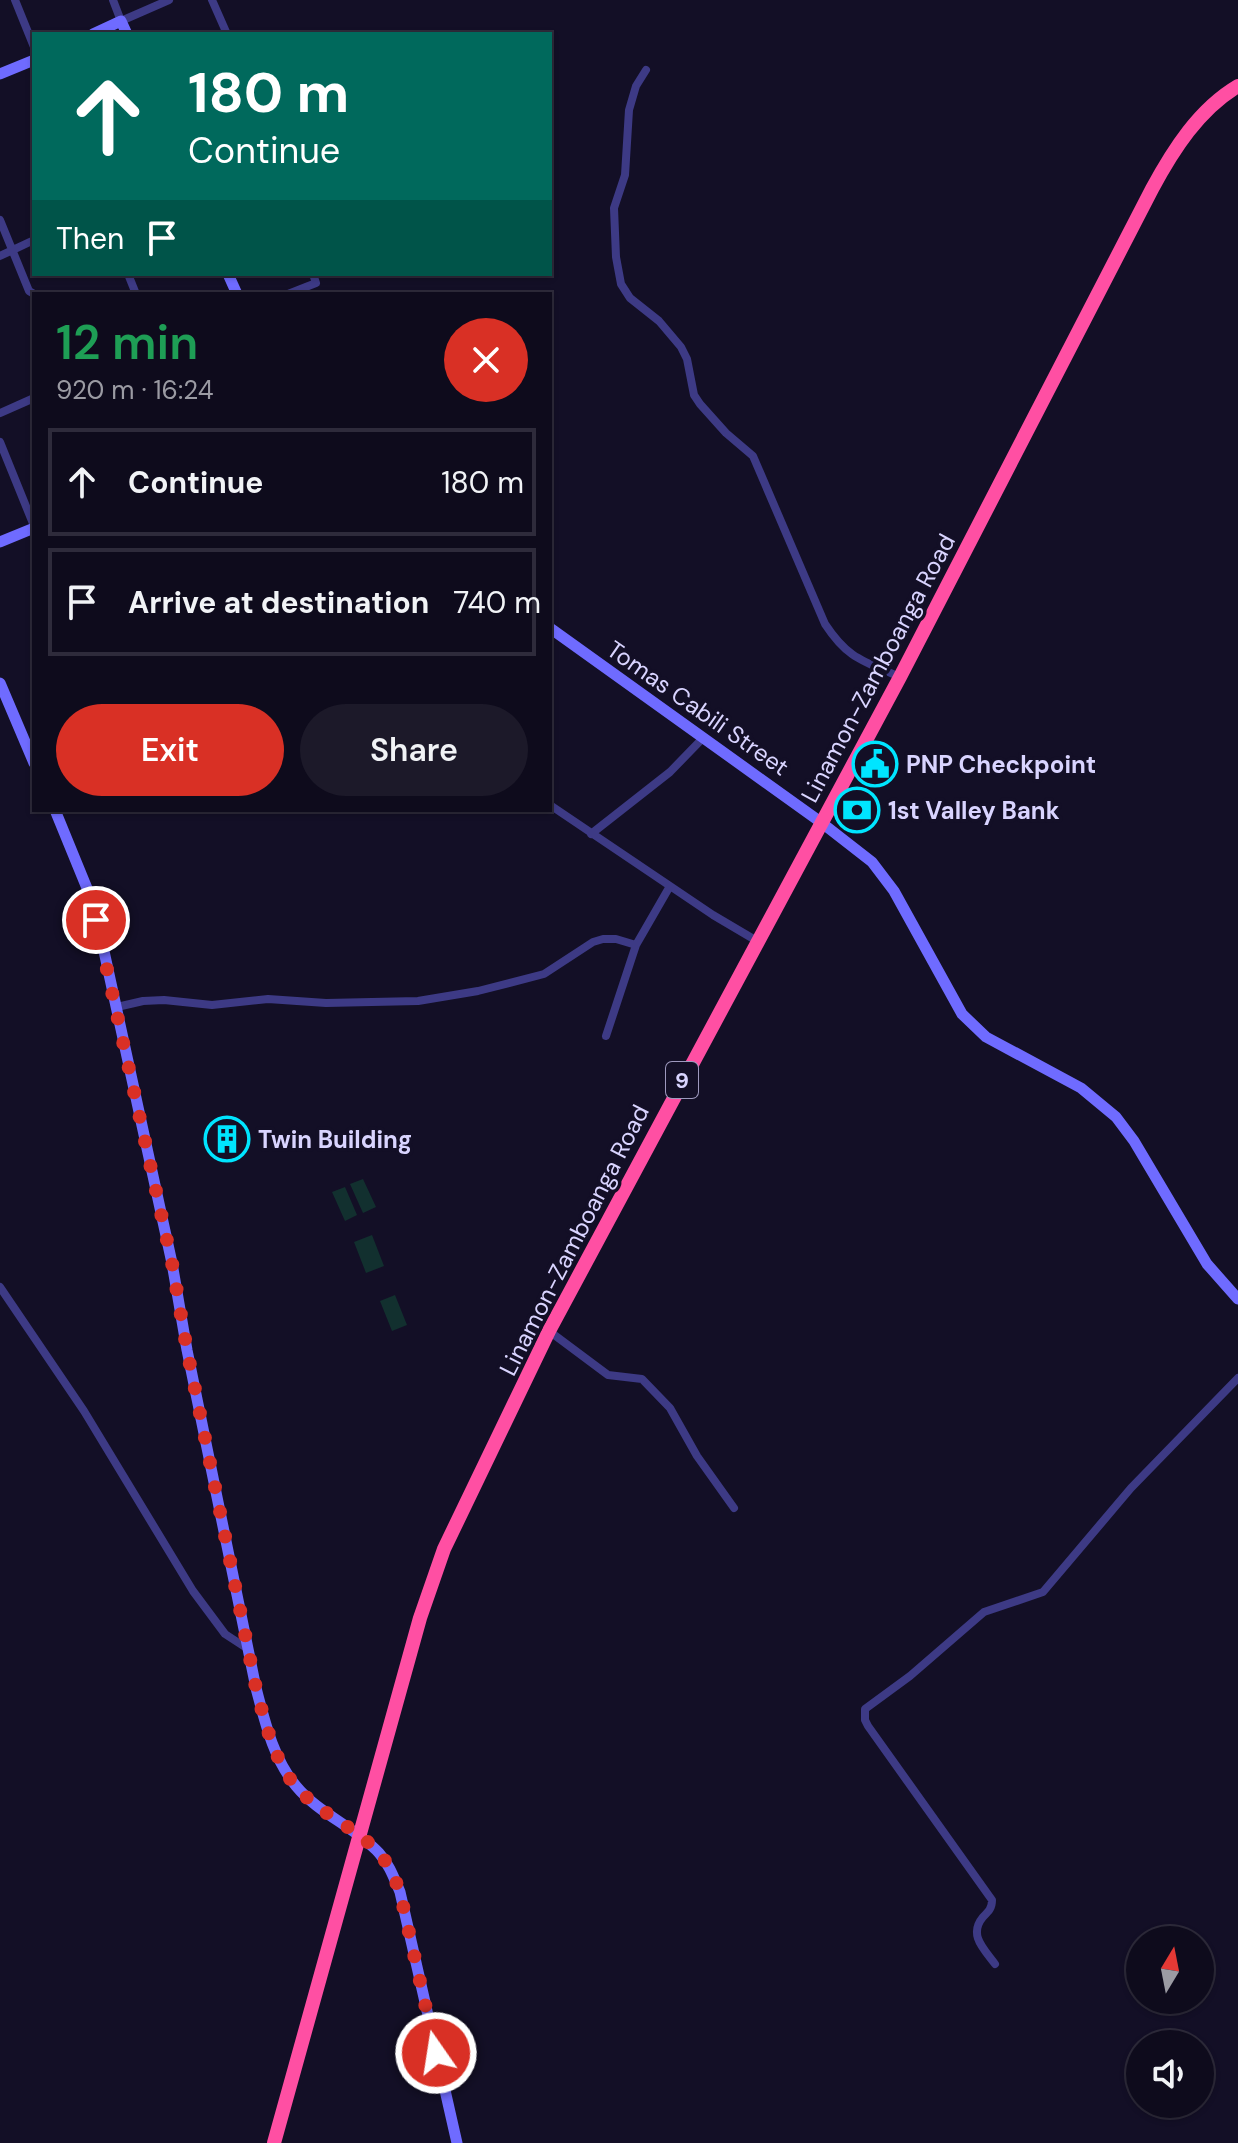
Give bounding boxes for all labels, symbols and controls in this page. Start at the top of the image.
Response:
text: 180 m [188,56,349,129]
icon: ahead [56,64,160,168]
text: Continue [188,127,340,174]
icon: arrive [140,216,184,260]
text: Then [56,219,124,258]
text: 12 min [56,311,198,374]
button: close [444,318,528,402]
text: 920 m · 16:24 [56,373,213,407]
icon: ahead [60,460,104,504]
text: Continue [128,463,263,502]
text: 180 m [441,463,524,502]
street label: Linamon-Zamboanga Road [794,528,962,808]
icon: arrive [60,580,104,624]
text: Arrive at destination [128,583,429,622]
text: 740 m [453,583,541,622]
street label: Tomas Cabili Street [601,634,795,782]
button: Exit [56,704,284,796]
button: Share [300,704,528,796]
public building icon: PNP Checkpoint [851,740,899,788]
place label: PNP Checkpoint [906,749,1096,780]
bank icon: 1st Valley Bank [833,786,881,834]
place label: 1st Valley Bank [888,795,1060,826]
pin [62,886,130,954]
icon: arrive [74,898,118,942]
road number: 9 [666,1062,698,1098]
street label: Linamon-Zamboanga Road [492,1099,656,1381]
building icon: Twin Building [203,1115,251,1163]
place label: Twin Building [258,1124,412,1155]
north arrow [1126,1926,1214,2014]
map controls [1126,1926,1214,2118]
position arrow [394,2011,478,2095]
button: sound [1126,2030,1214,2118]

